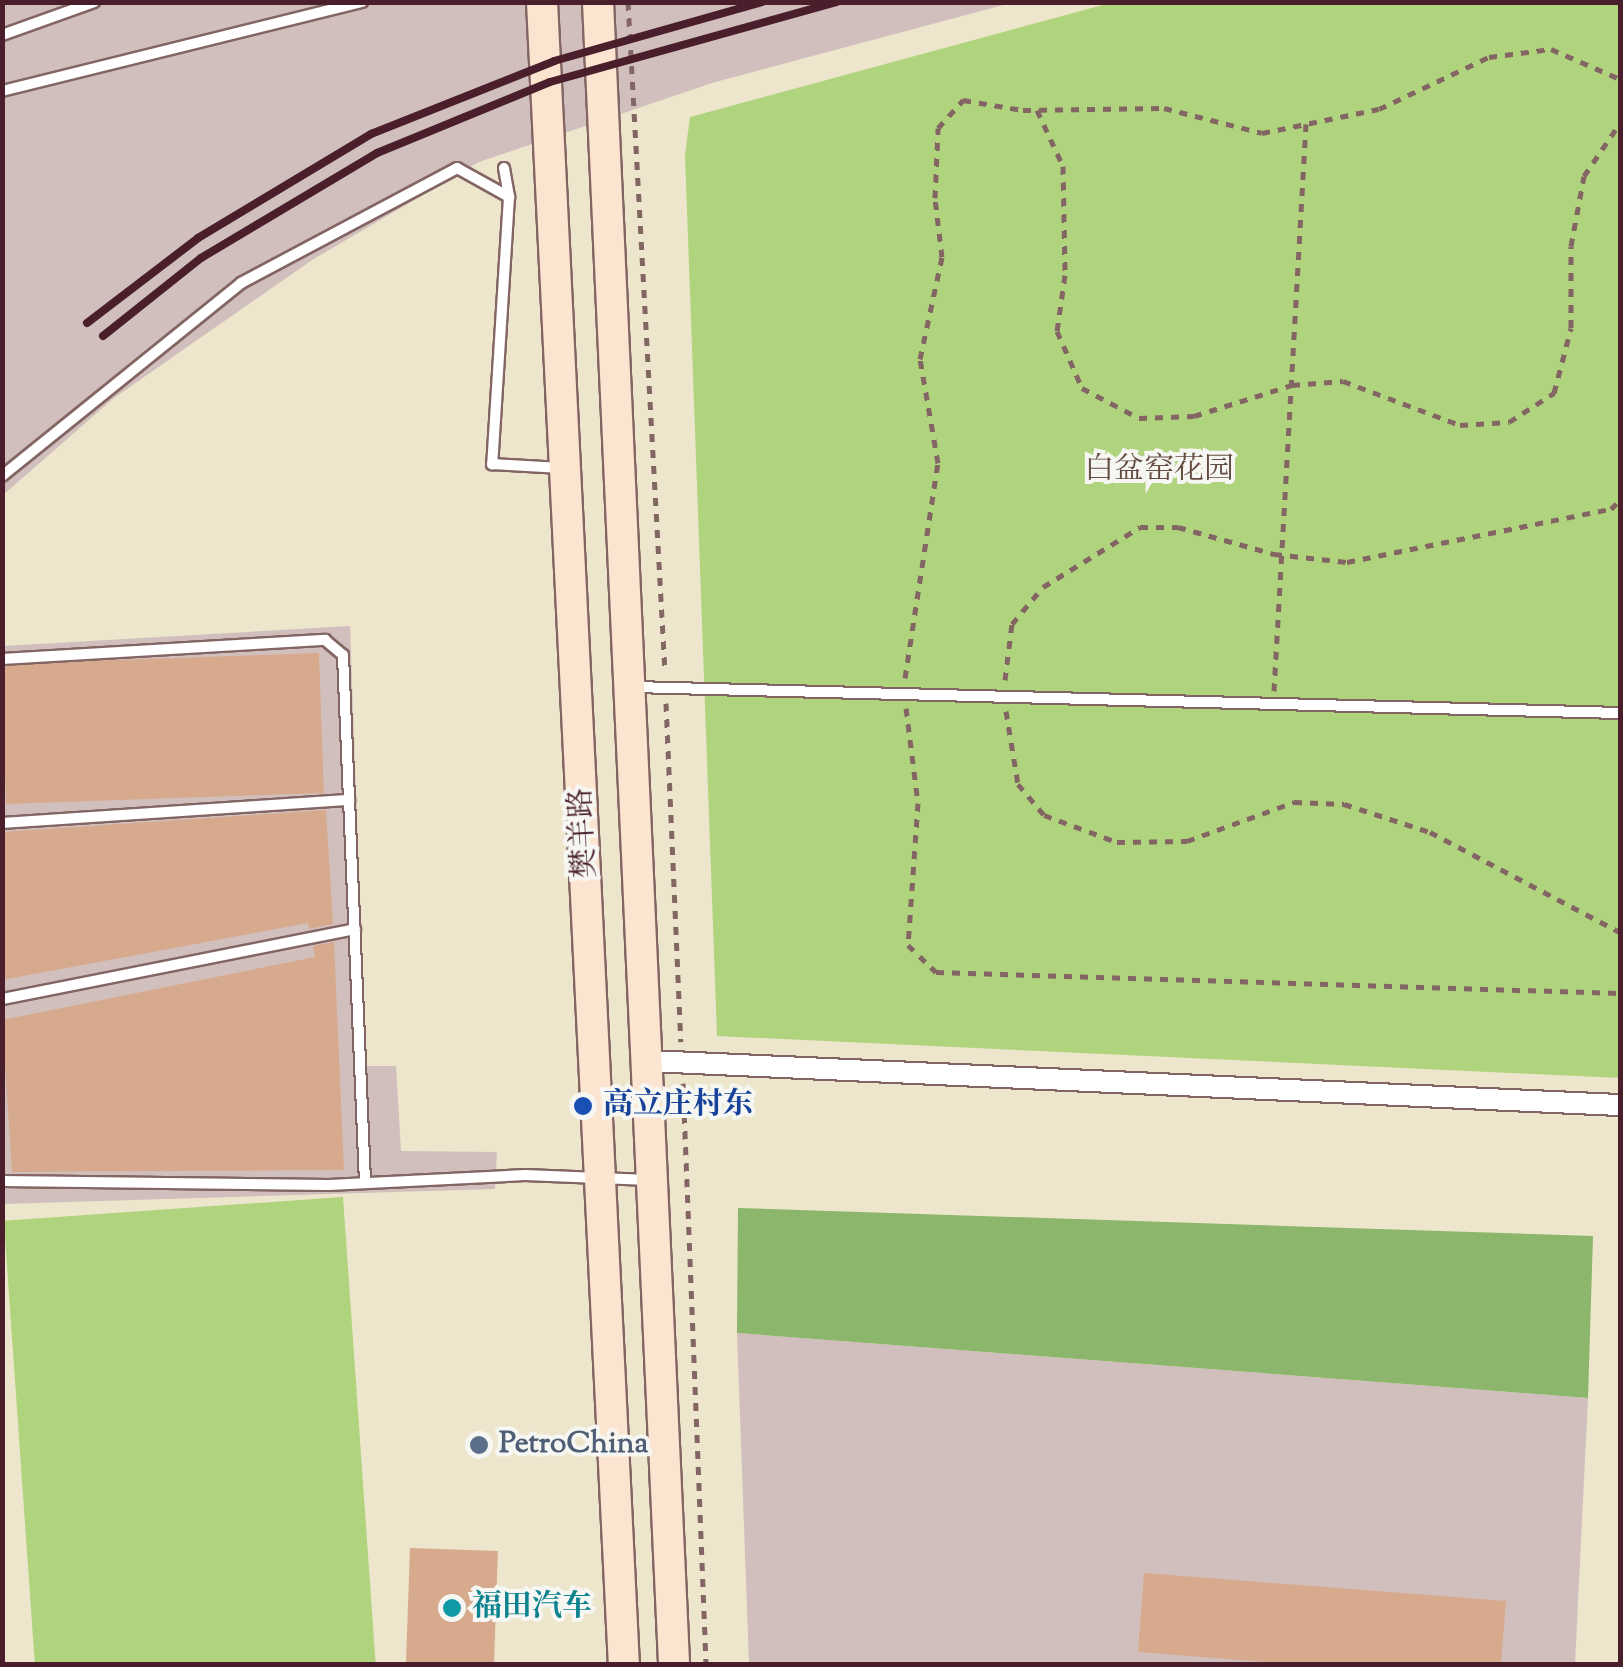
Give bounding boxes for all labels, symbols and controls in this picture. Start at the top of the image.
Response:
park label: 白盆窑花园 [1084,453,1234,489]
street label: 樊羊路 [565,787,605,879]
place label: 高立庄村东 [603,1088,753,1124]
marker: 高立庄村东 [572,1095,594,1117]
place label: PetroChina [499,1427,648,1463]
marker: PetroChina [468,1434,490,1456]
place label: 福田汽车 [472,1590,592,1626]
marker: 福田汽车 [441,1597,463,1619]

